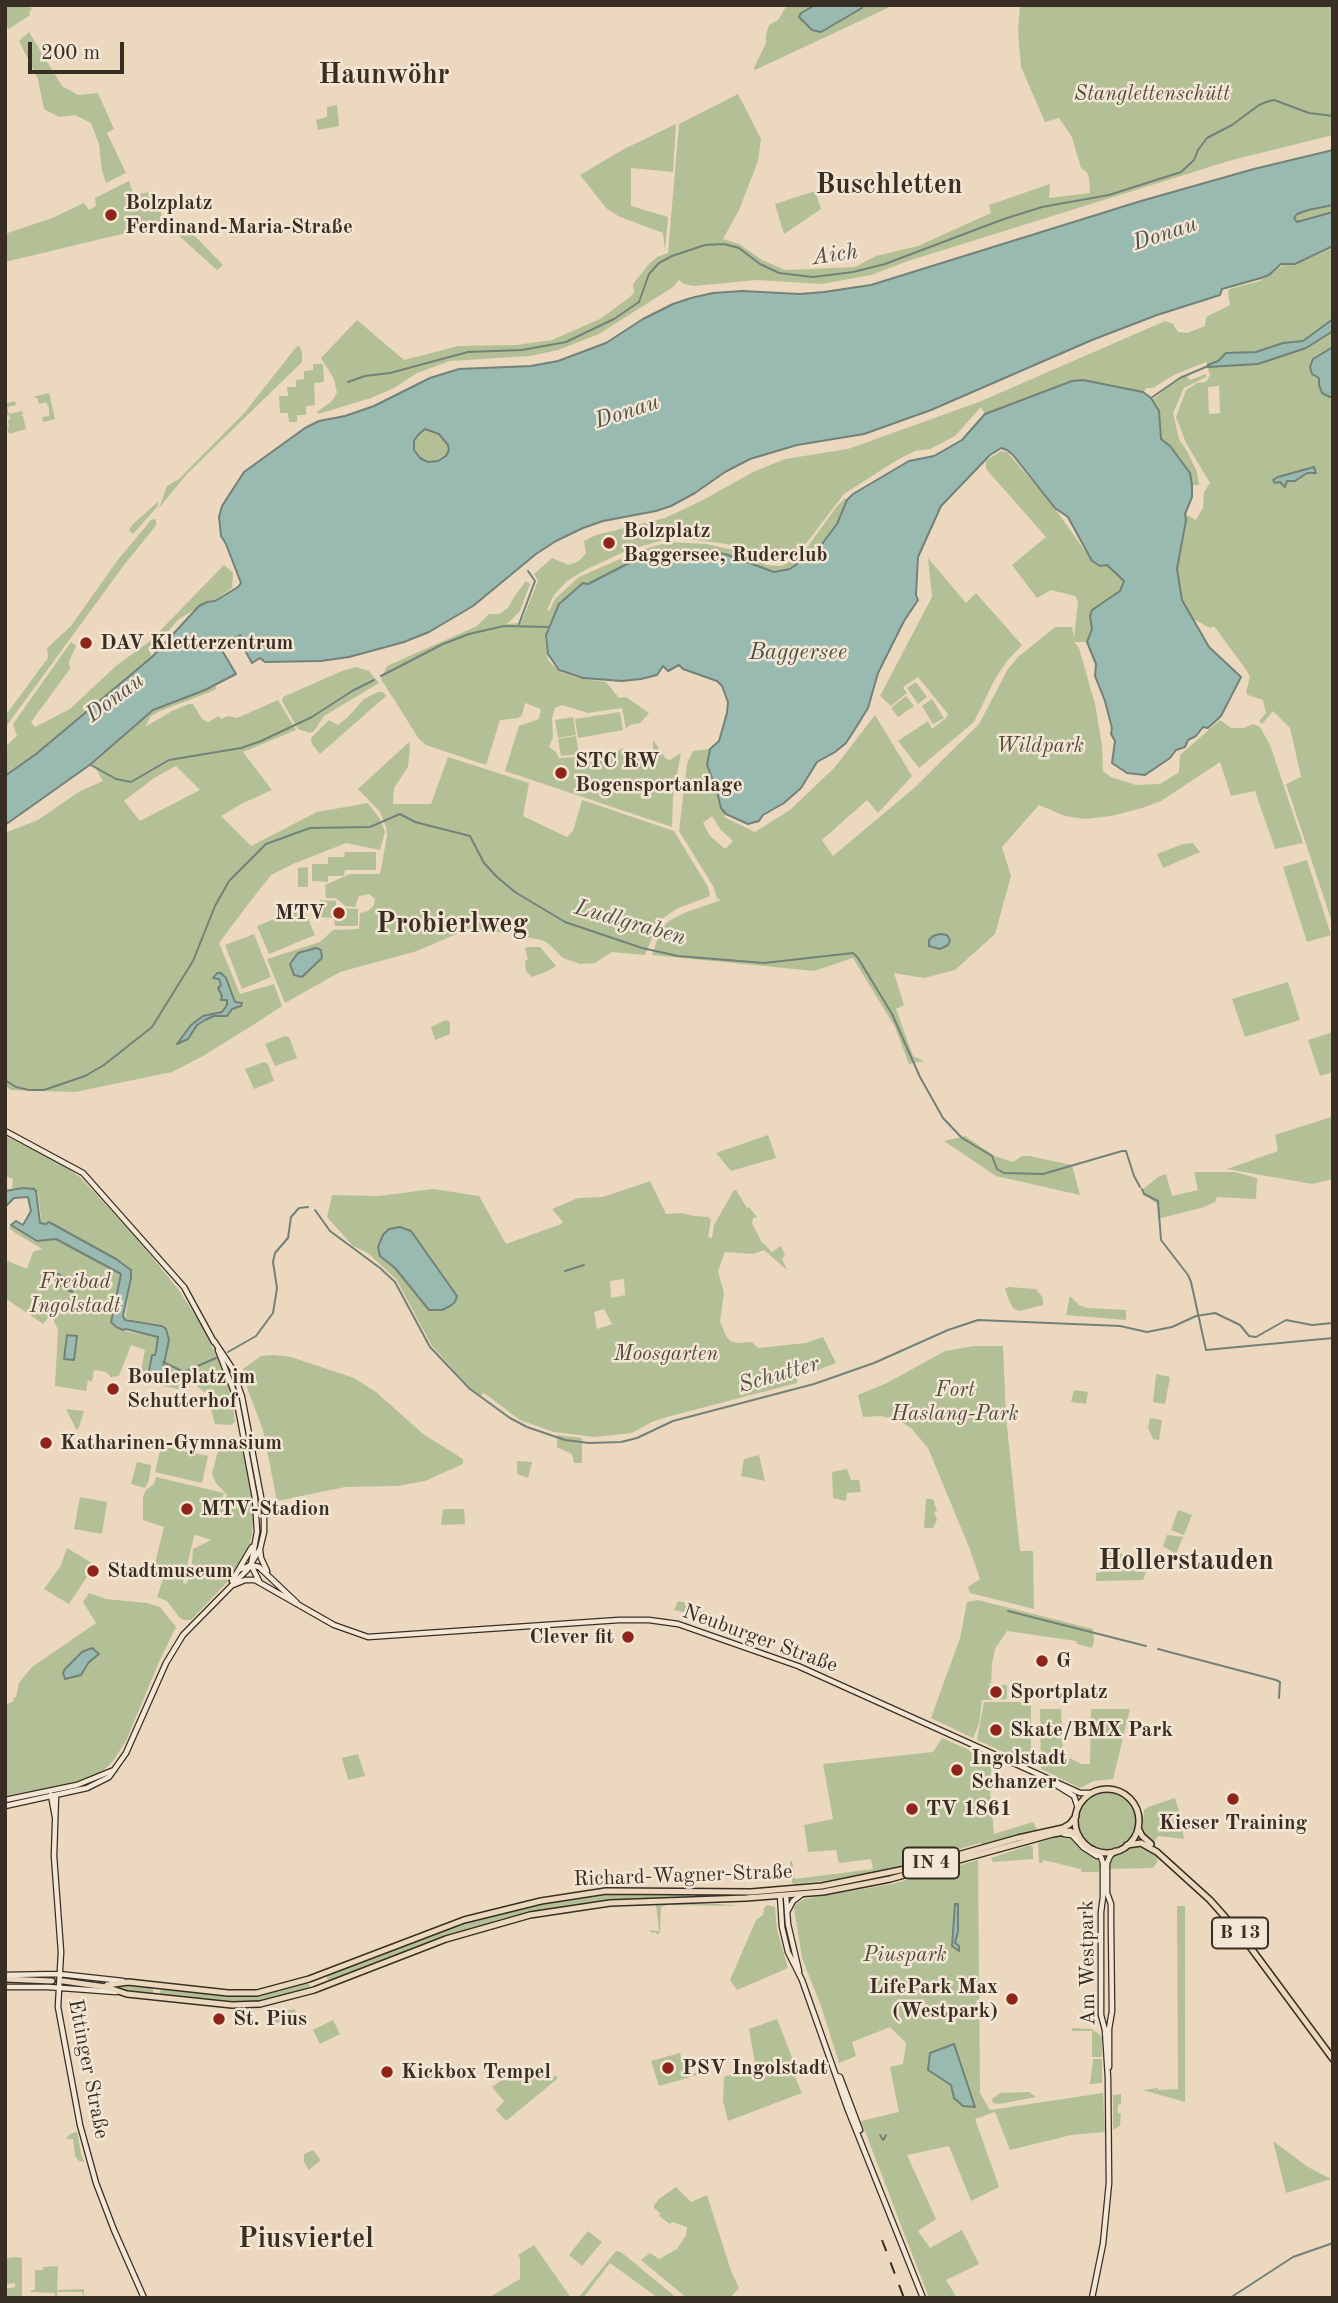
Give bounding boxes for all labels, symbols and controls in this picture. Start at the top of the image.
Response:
scale bar [32,28,128,72]
text: 200 m [41,43,100,64]
district label: Haunwöhr [318,59,450,93]
park label: Stanglettenschütt [1074,81,1230,107]
district label: Buschletten [815,169,963,203]
place label: Bolzplatz Ferdinand-Maria-Straße [125,190,353,240]
marker: Bolzplatz Ferdinand-Maria-Straße [103,207,119,223]
water label: Donau [1129,211,1201,257]
water label: Aich [810,238,860,272]
water label: Donau [591,389,663,435]
place label: Bolzplatz Baggersee, Ruderclub [623,518,828,568]
marker: Bolzplatz Baggersee, Ruderclub [601,535,617,551]
place label: DAV Kletterzentrum [100,630,293,656]
marker: DAV Kletterzentrum [78,635,94,651]
water label: Baggersee [749,639,847,667]
water label: Donau [80,667,150,729]
park label: Wildpark [996,733,1084,759]
place label: STC RW Bogensportanlage [575,748,743,798]
marker: STC RW Bogensportanlage [553,765,569,781]
water label: Ludlgraben [571,894,689,952]
place label: MTV [275,900,325,926]
marker: MTV [331,905,347,921]
district label: Probierlweg [376,908,528,942]
park label: Freibad Ingolstadt [30,1269,120,1319]
park label: Moosgarten [614,1341,718,1367]
water label: Schutter [735,1350,823,1400]
place label: Bouleplatz im Schutterhof [127,1364,255,1414]
park label: Fort Haslang-Park [891,1377,1019,1427]
marker: Bouleplatz im Schutterhof [105,1381,121,1397]
place label: Katharinen-Gymnasium [60,1430,282,1456]
marker: Katharinen-Gymnasium [38,1435,54,1451]
place label: MTV-Stadion [201,1496,330,1522]
marker: MTV-Stadion [179,1501,195,1517]
district label: Hollerstauden [1098,1545,1274,1579]
place label: Stadtmuseum [107,1558,233,1584]
marker: Stadtmuseum [85,1563,101,1579]
street label: Neuburger Straße [679,1599,841,1679]
place label: Clever fit [529,1624,614,1650]
marker: Clever fit [620,1629,636,1645]
place label: G [1056,1648,1071,1674]
marker: G [1034,1653,1050,1669]
place label: Sportplatz [1010,1679,1108,1705]
marker: Sportplatz [988,1684,1004,1700]
place label: Skate/BMX Park [1010,1717,1173,1743]
marker: Skate/BMX Park [988,1722,1004,1738]
place label: Ingolstadt Schanzer [971,1745,1067,1795]
marker: Ingolstadt Schanzer [949,1762,965,1778]
marker: Kieser Training [1225,1791,1241,1807]
place label: TV 1861 [926,1796,1012,1822]
marker: TV 1861 [904,1801,920,1817]
place label: Kieser Training [1159,1810,1307,1836]
road number: IN 4 [903,1848,959,1879]
street label: Richard-Wagner-Straße [573,1860,793,1892]
street label: Am Westpark [1074,1900,1102,2026]
road number: B 13 [1212,1918,1268,1949]
park label: Piuspark [863,1942,947,1968]
place label: LifePark Max (Westpark) [869,1974,998,2024]
marker: LifePark Max (Westpark) [1004,1991,1020,2007]
street label: Ettinger Straße [62,1997,114,2141]
place label: St. Pius [233,2006,307,2032]
marker: St. Pius [211,2011,227,2027]
place label: PSV Ingolstadt [682,2055,828,2081]
place label: Kickbox Tempel [401,2059,551,2085]
marker: PSV Ingolstadt [660,2060,676,2076]
marker: Kickbox Tempel [379,2064,395,2080]
district label: Piusviertel [238,2223,374,2257]

